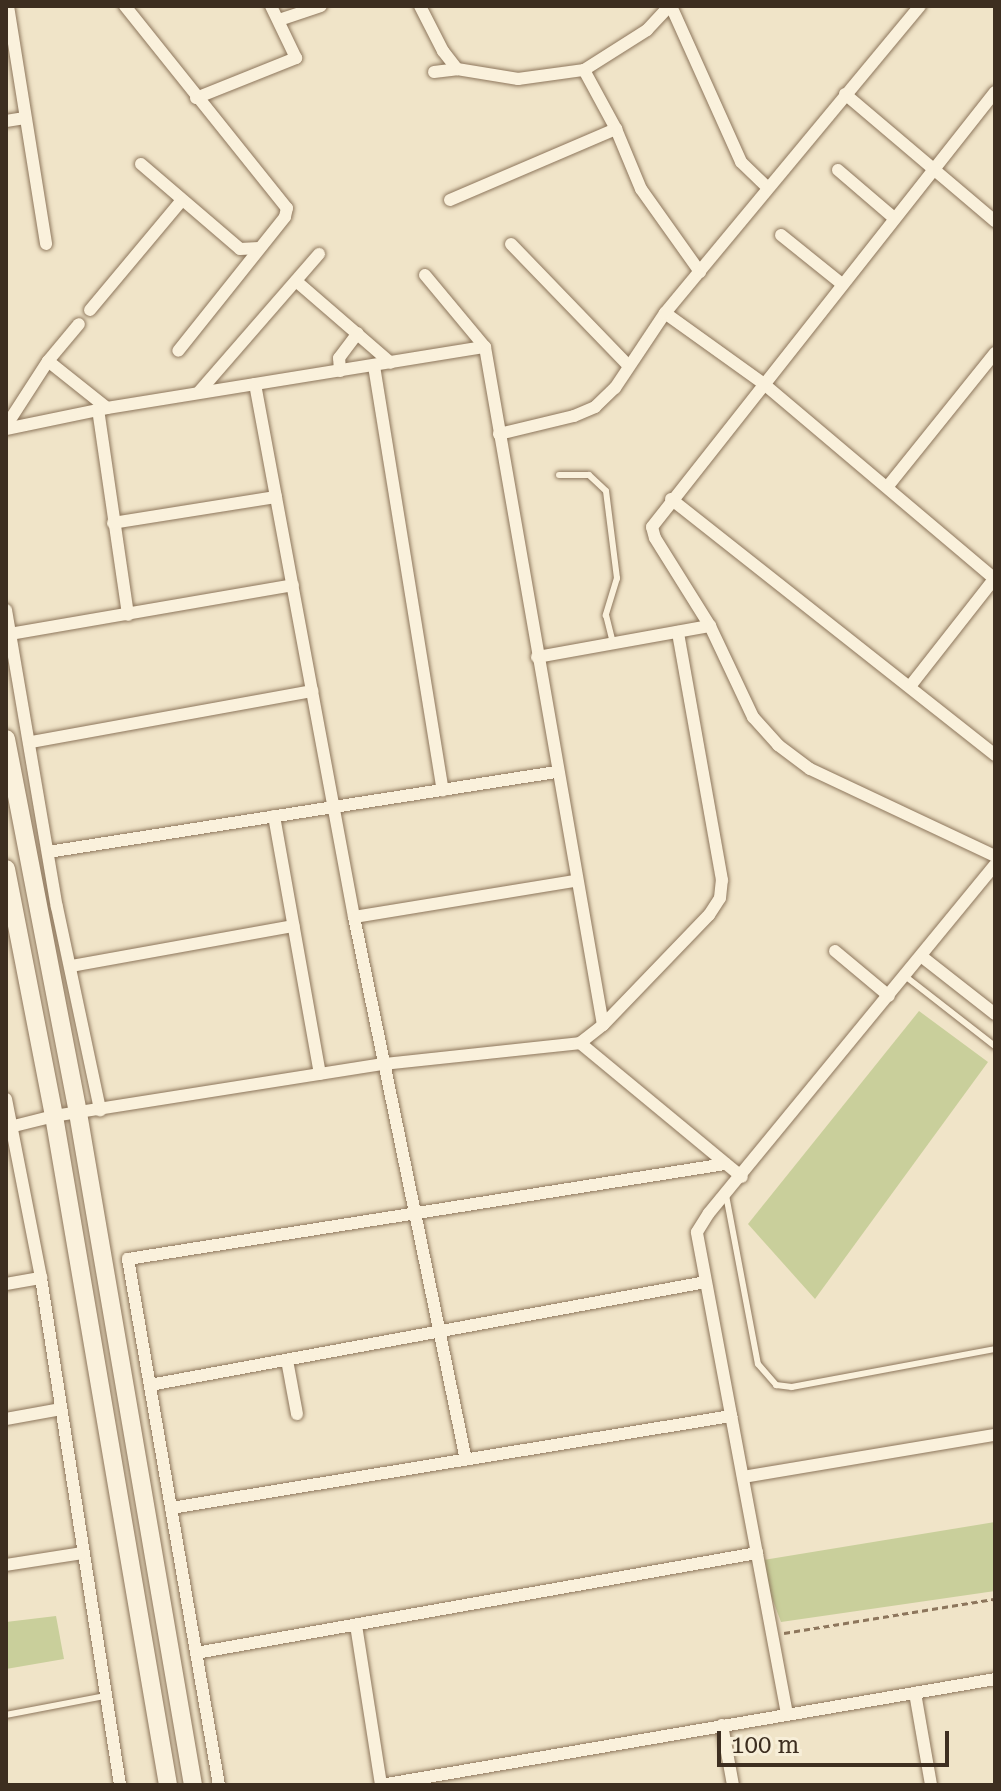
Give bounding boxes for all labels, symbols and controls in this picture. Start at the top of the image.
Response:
scale bar [721,1715,953,1765]
text: 100 m [731,1731,799,1759]

